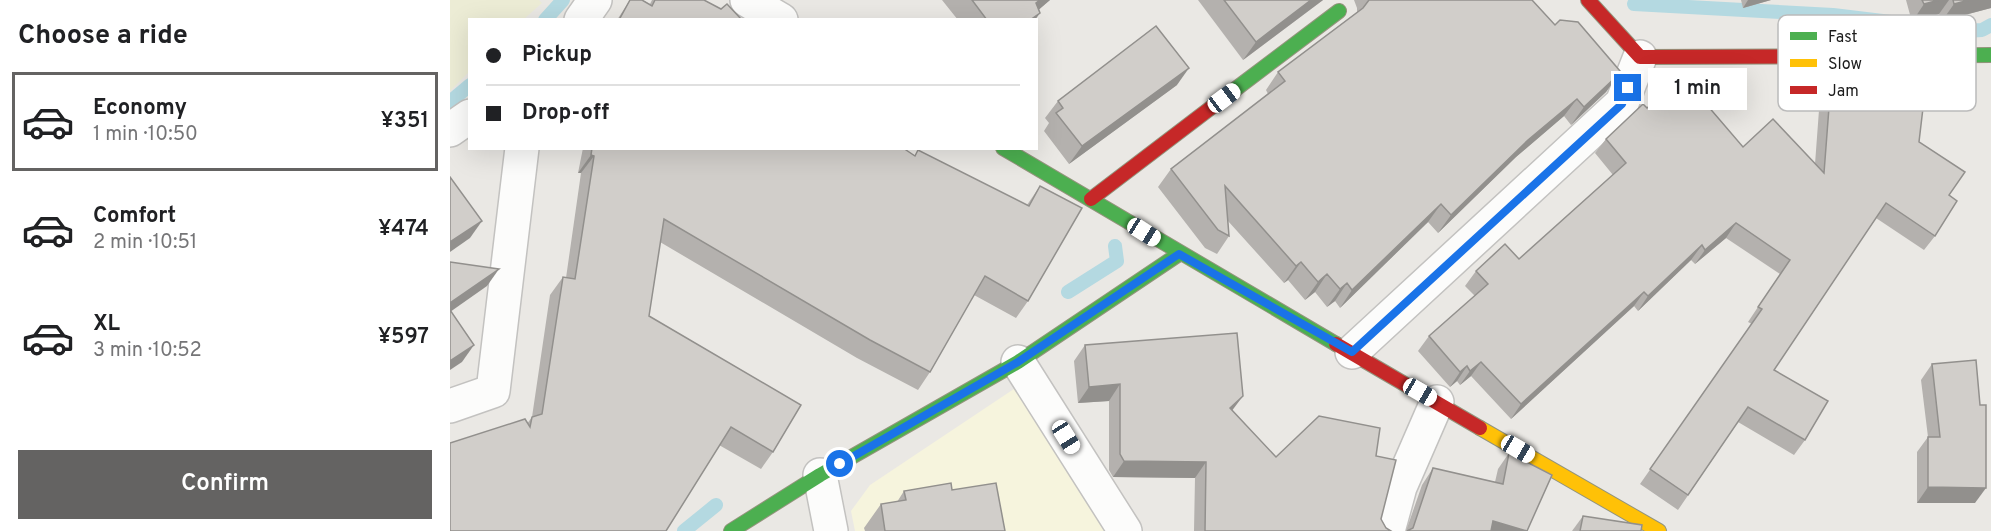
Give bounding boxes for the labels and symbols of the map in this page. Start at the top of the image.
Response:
legend [1778,15,1976,111]
text: Fast [1828,28,1858,48]
text: Slow [1828,55,1862,75]
callout: 1 min [1649,67,1748,109]
route end [1614,74,1641,101]
car [1204,80,1244,116]
text: Jam [1828,82,1859,102]
car [1124,215,1164,249]
car [1400,375,1440,409]
car [1049,417,1083,457]
car [1498,432,1538,466]
route start [826,450,853,477]

